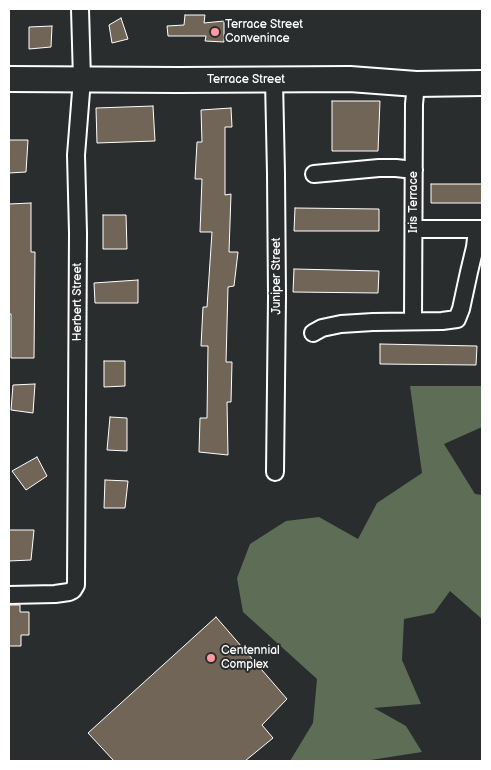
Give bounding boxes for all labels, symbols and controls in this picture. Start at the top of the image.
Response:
place label: Terrace Street Convenince [225,18,303,46]
marker: Terrace Street Convenince [209,26,221,38]
street label: Terrace Street [207,73,285,87]
street label: Iris Terrace [407,171,421,233]
street label: Juniper Street [270,237,284,315]
street label: Herbert Street [71,263,85,341]
place label: Centennial Complex [221,644,280,672]
marker: Centennial Complex [205,652,217,664]

